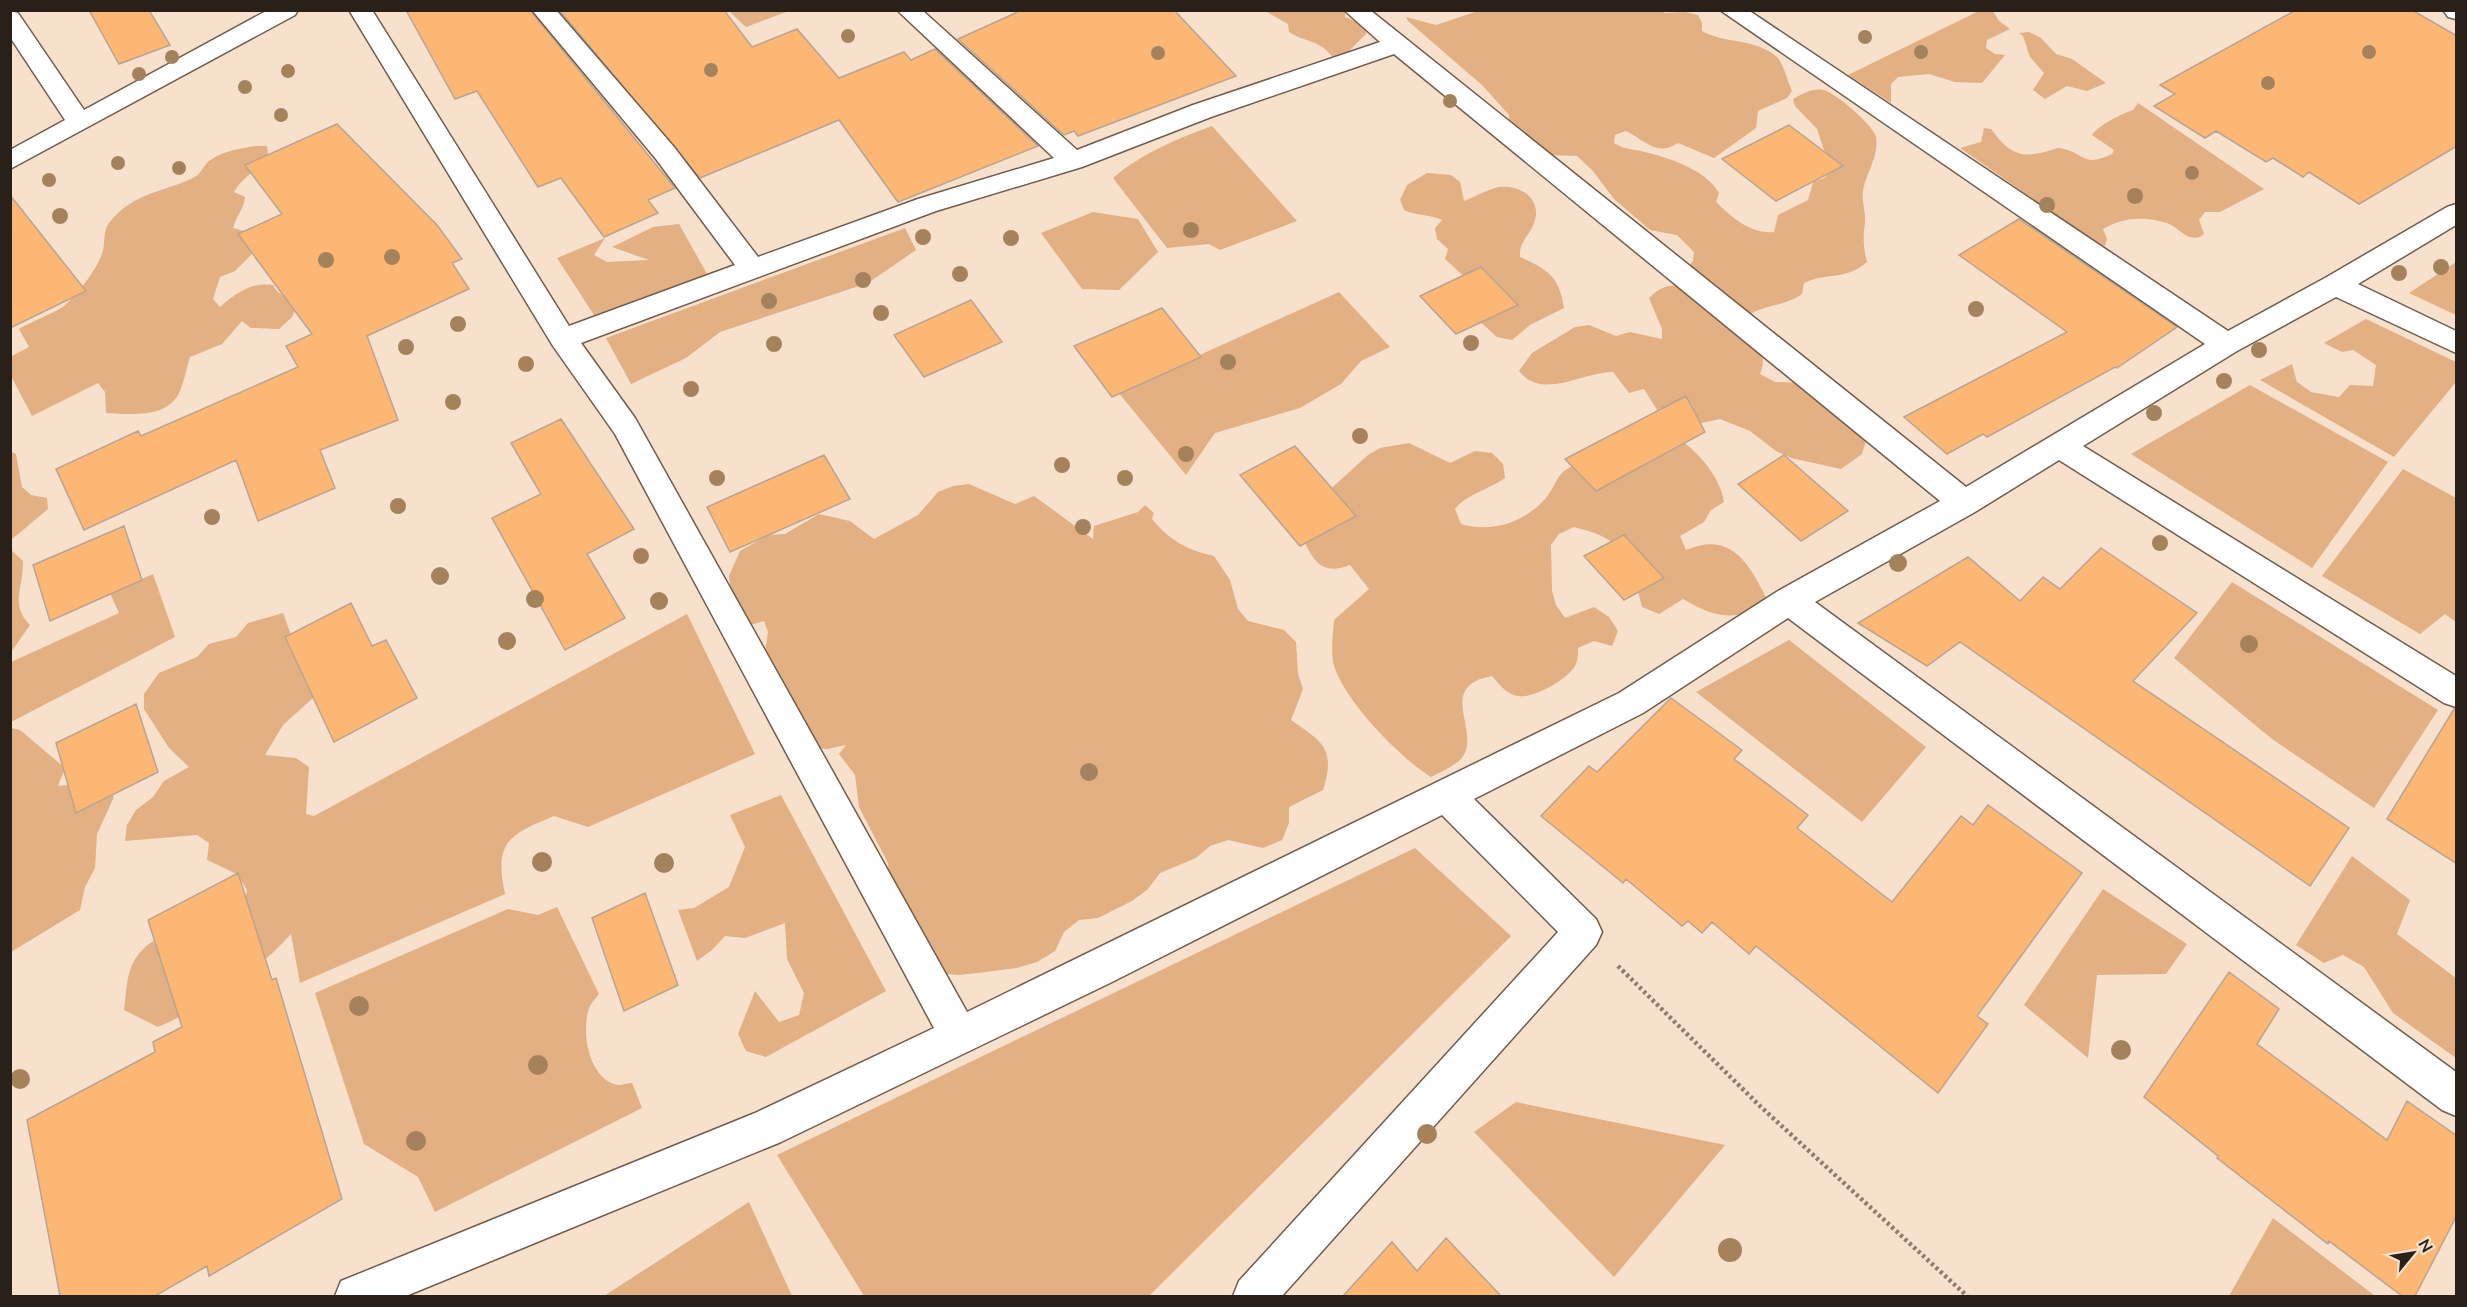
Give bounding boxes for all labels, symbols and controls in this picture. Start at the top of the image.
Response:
north arrow [2383,1223,2443,1283]
text: N [2414,1235,2438,1256]

